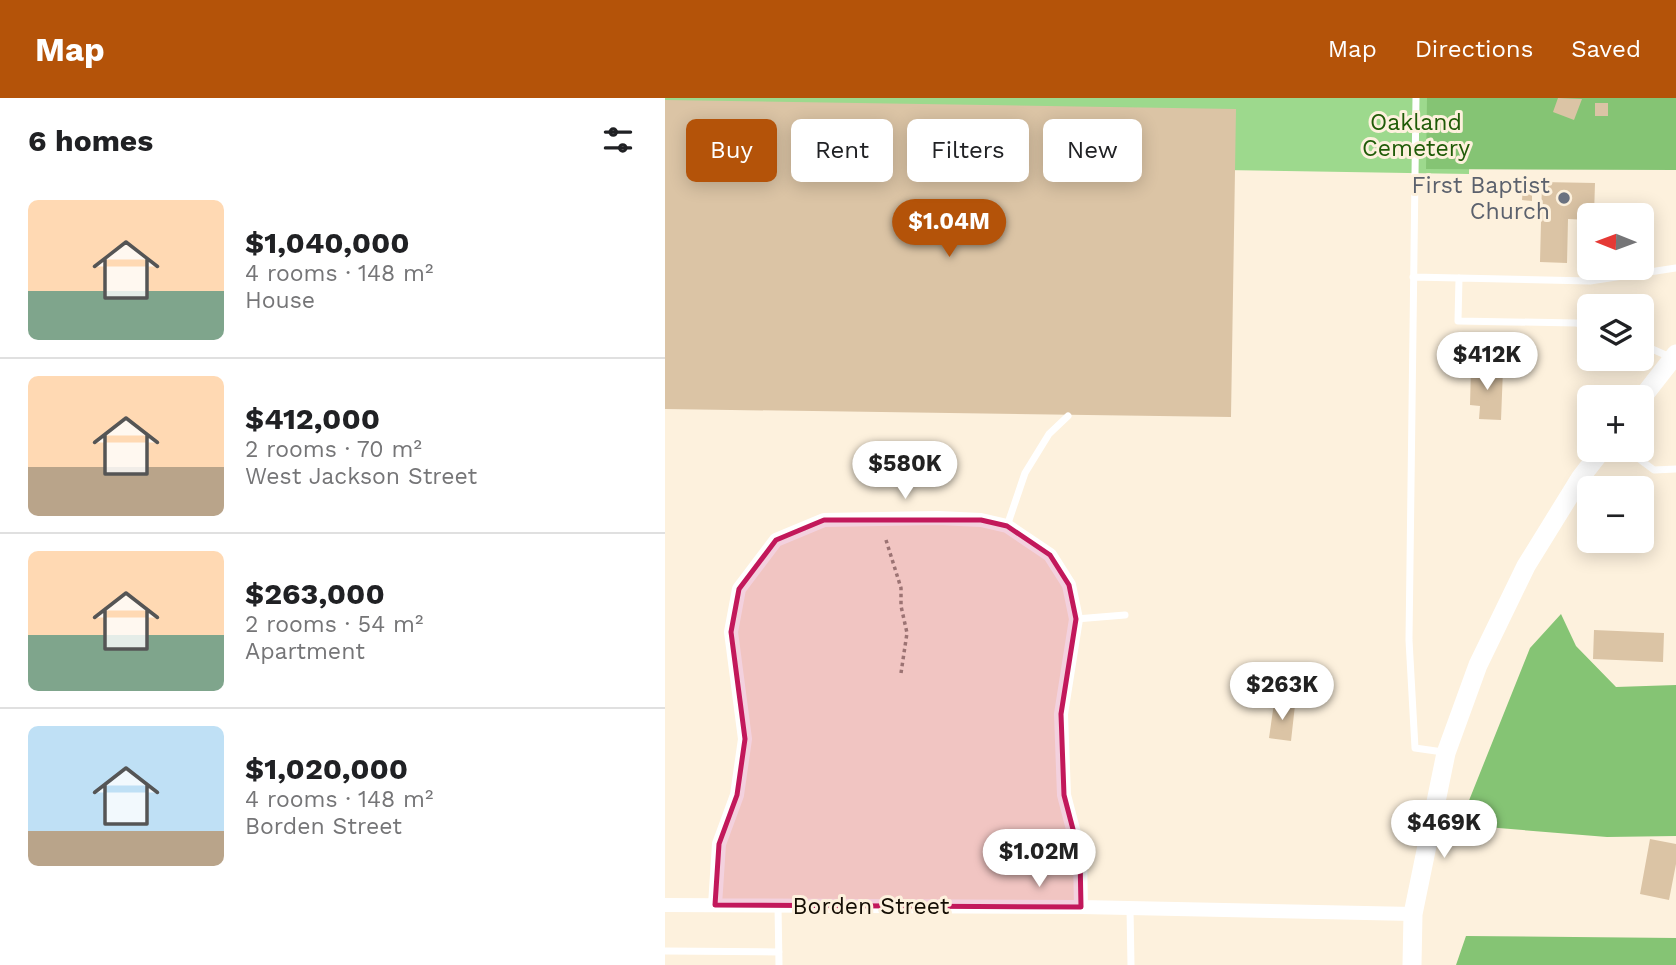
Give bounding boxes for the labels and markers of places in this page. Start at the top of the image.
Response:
place label: First Baptist Church [1412,172,1550,225]
marker: First Baptist Church [1556,190,1572,206]
pin: $1.04M [892,200,1006,259]
pin: $412K [1438,332,1536,392]
pin: $580K [856,442,954,501]
pin: $263K [1233,662,1331,722]
pin: $469K [1395,800,1493,860]
pin: $1.02M [982,830,1096,889]

